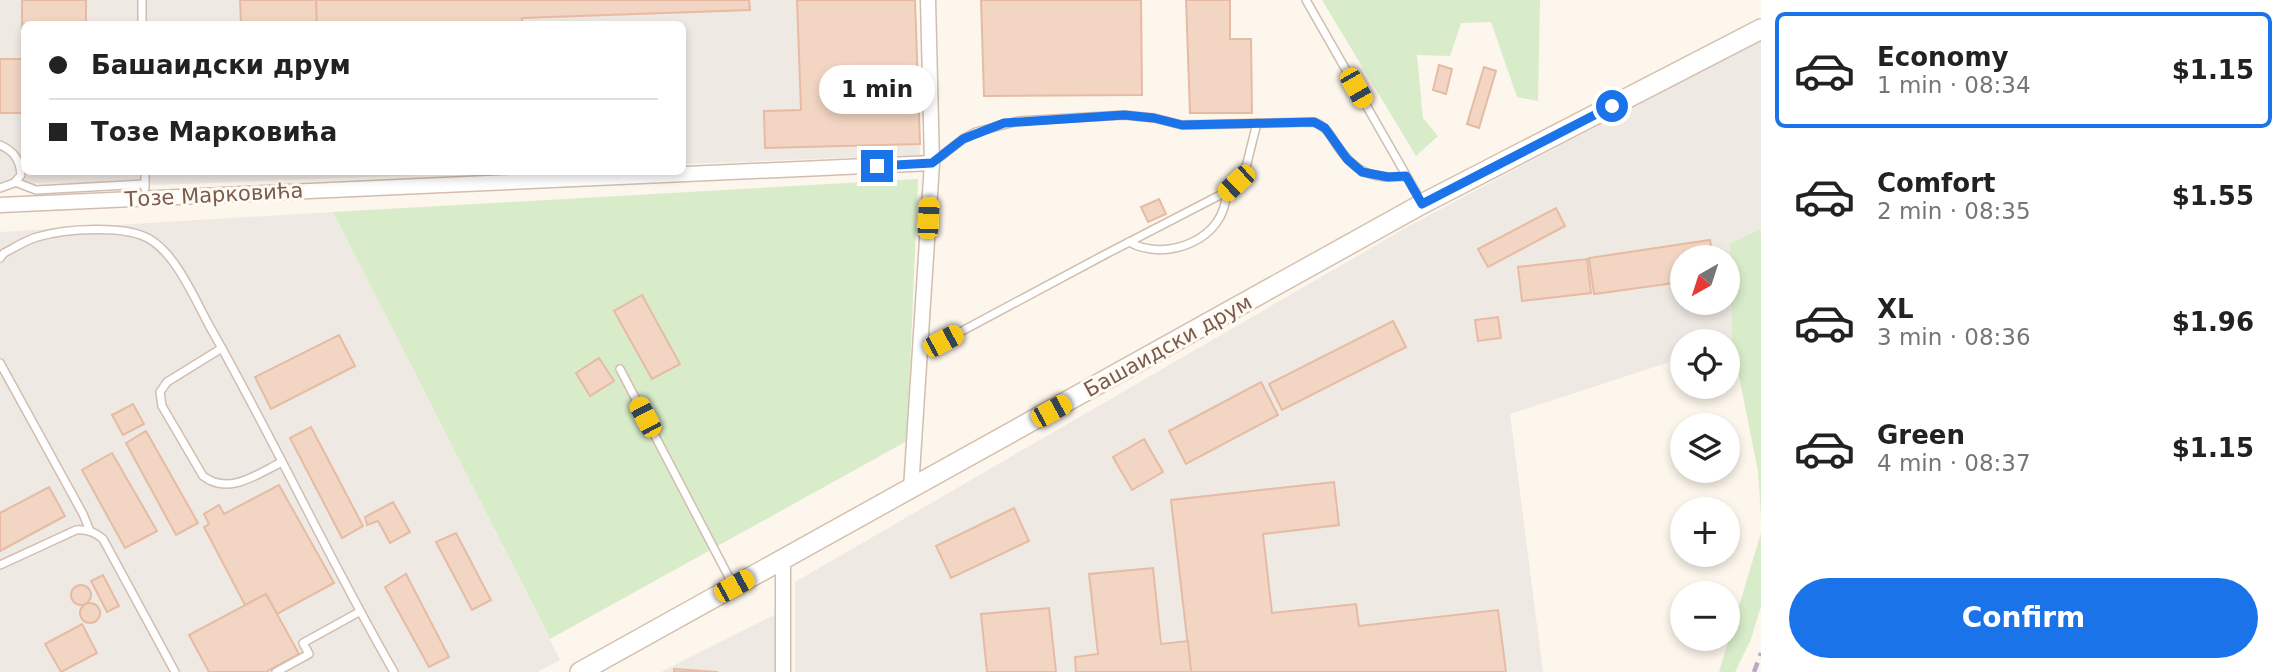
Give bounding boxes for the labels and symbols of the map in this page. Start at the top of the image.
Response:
callout: 1 min [819,64,935,114]
car [1337,65,1376,111]
route start [1596,90,1628,122]
route end [861,150,893,182]
car [1214,161,1259,205]
street label: Тозе Марковића [123,178,304,212]
car [917,196,940,240]
north arrow [1670,245,1740,315]
street label: Башаидски друм [1080,290,1256,402]
car [920,322,967,360]
car [1028,392,1075,430]
car [626,394,665,440]
car [711,567,758,605]

